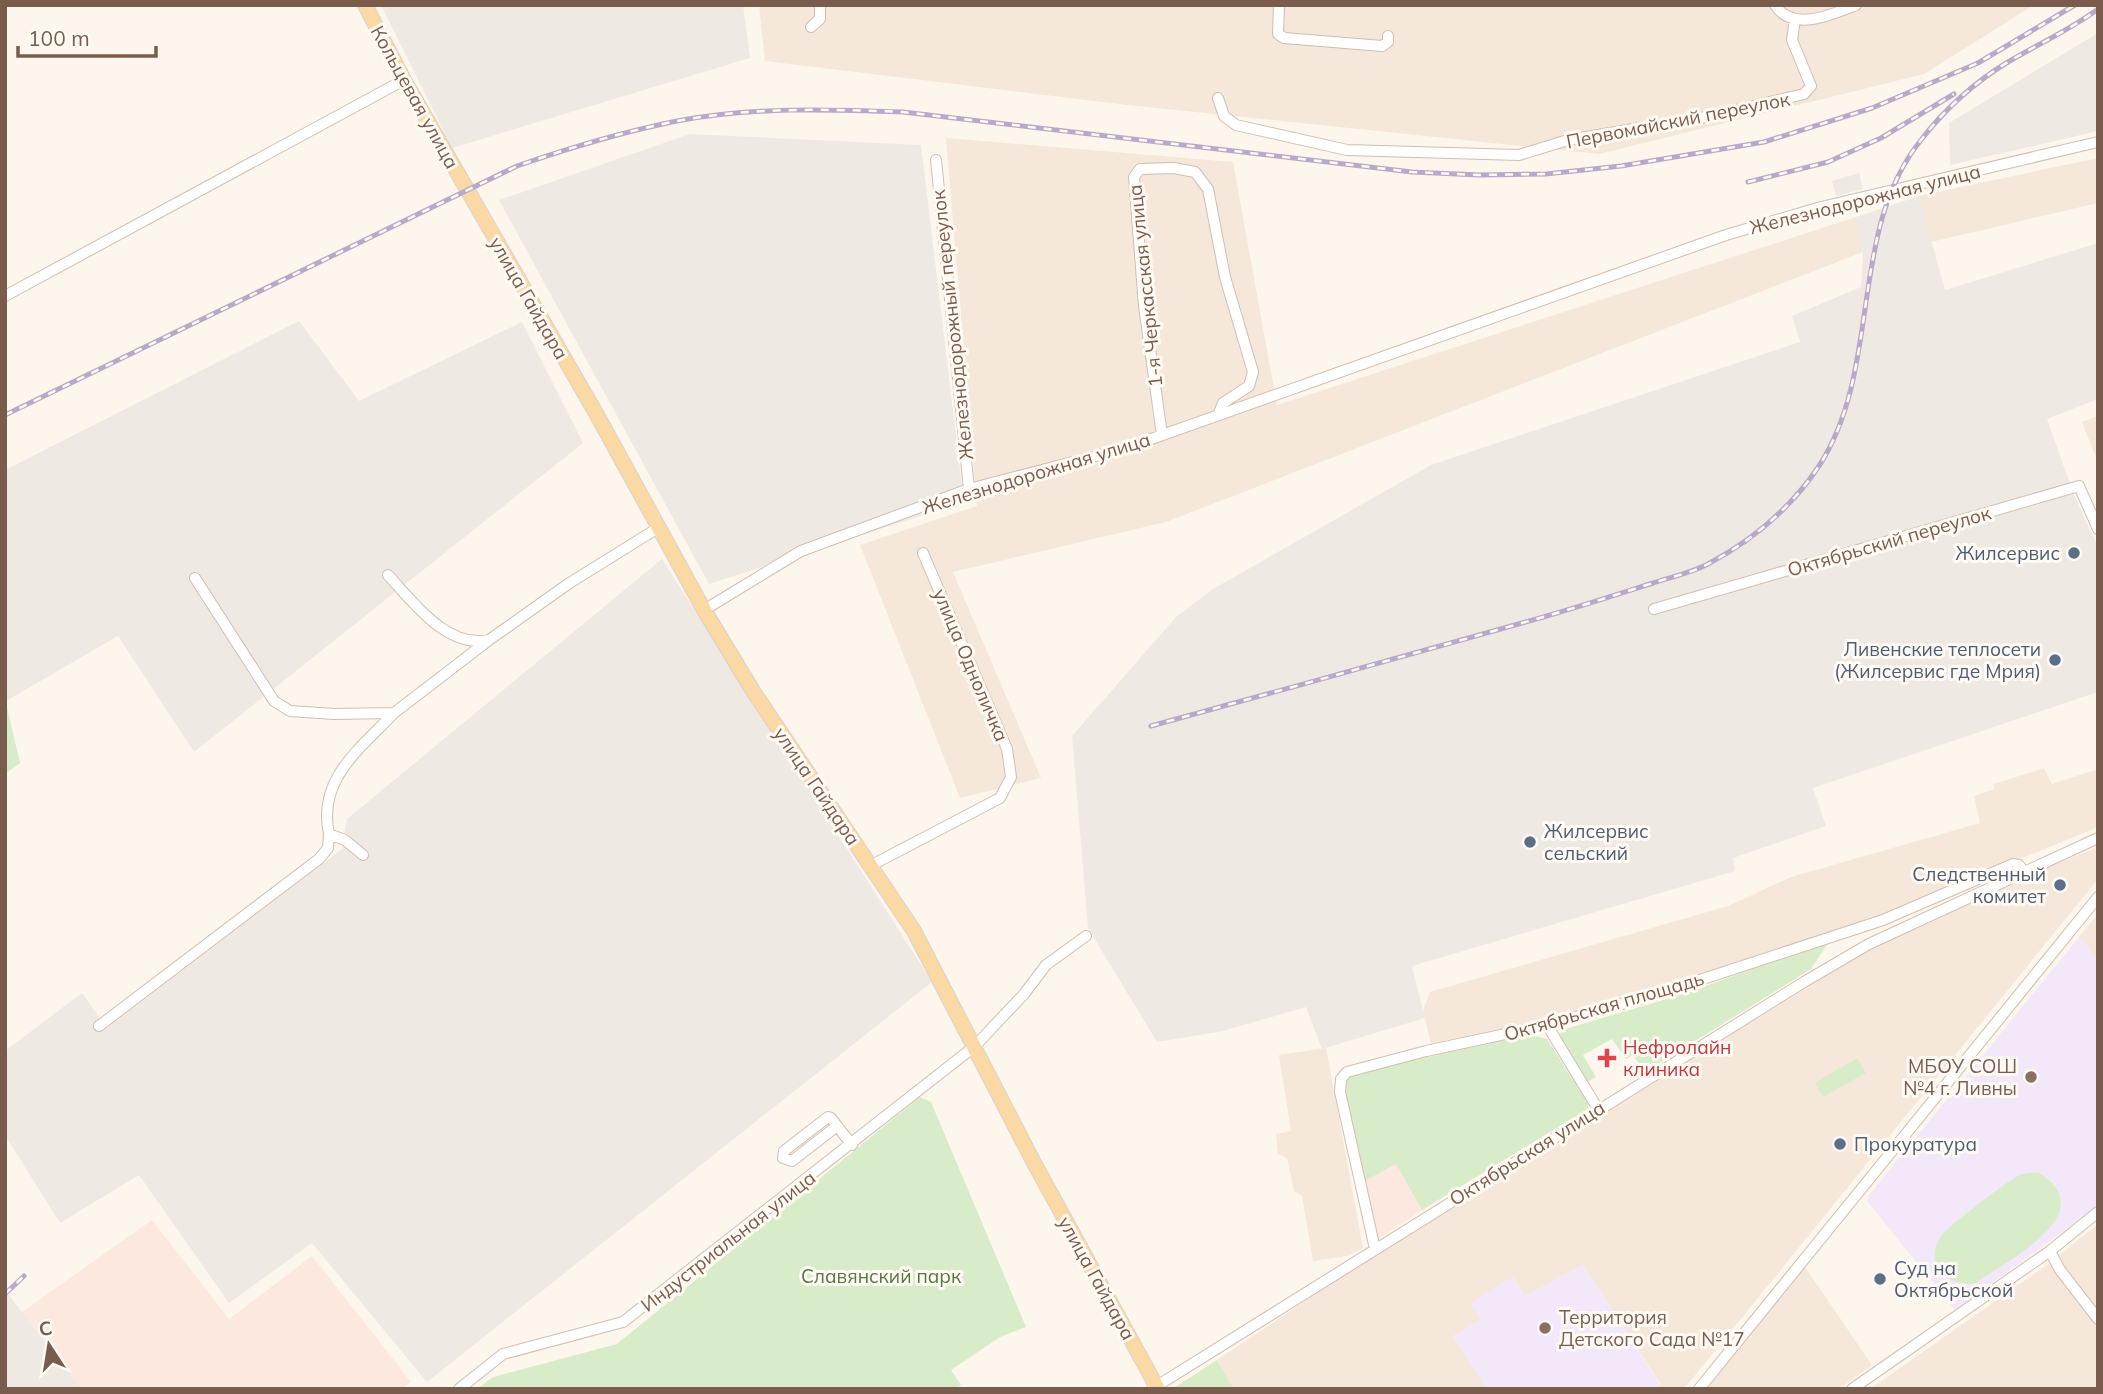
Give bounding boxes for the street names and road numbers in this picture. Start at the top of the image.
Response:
street label: Кольцевая улица [366,21,464,173]
street label: Первомайский переулок [1564,86,1793,153]
street label: Железнодорожная улица [1747,159,1983,239]
street label: 1-я Черкасская улица [1122,183,1168,389]
street label: Железнодорожный переулок [926,188,978,461]
street label: улица Гайдара [484,232,574,364]
street label: Железнодорожная улица [919,427,1153,519]
street label: Октябрьский переулок [1785,500,1994,582]
street label: улица Одноличка [928,585,1014,745]
street label: улица Гайдара [769,722,865,850]
street label: Октябрьская площадь [1501,966,1707,1046]
street label: Октябрьская улица [1445,1095,1609,1211]
street label: Индустриальная улица [636,1165,820,1317]
street label: улица Гайдара [1053,1212,1141,1344]

